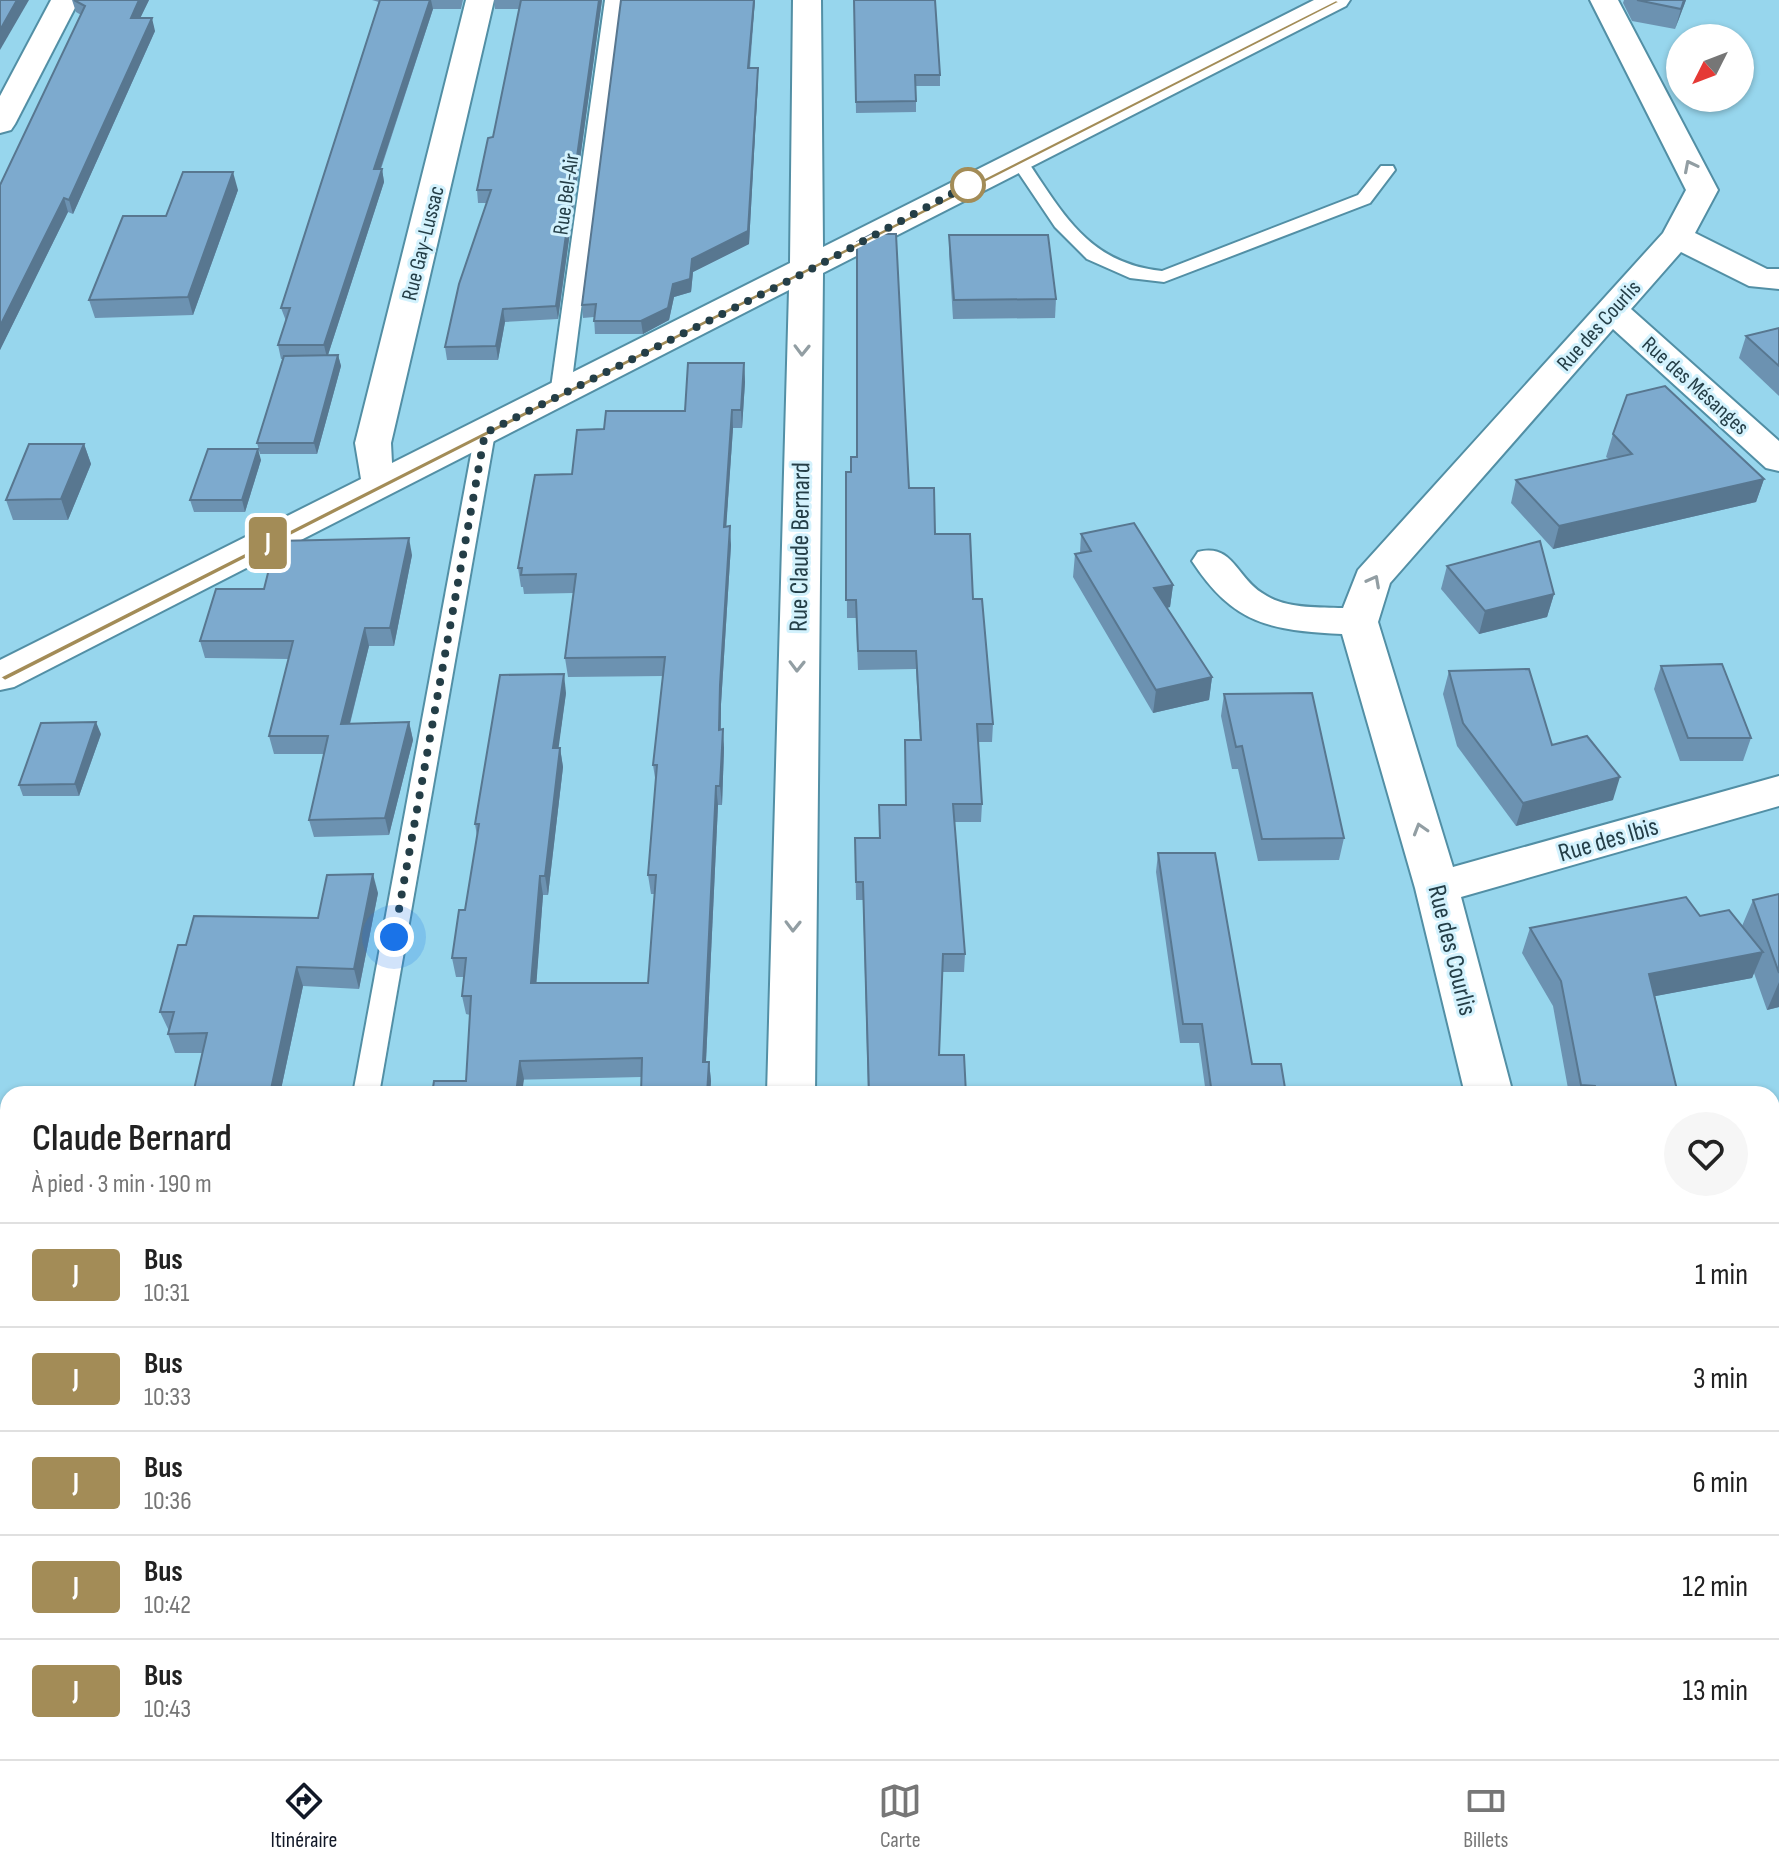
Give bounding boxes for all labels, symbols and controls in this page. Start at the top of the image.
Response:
north arrow [1666,24,1754,112]
map controls [1666,24,1754,112]
street label: Rue Bel-Air [547,152,586,237]
one-way arrow [1684,159,1699,174]
unlabelled marker [951,168,985,202]
street label: Rue Gay-Lussac [396,183,451,304]
street label: Rue des Courlis [1551,275,1647,377]
street label: Rue des Mésanges [1636,331,1754,441]
one-way arrow [794,344,811,357]
street label: Rue Claude Bernard [784,462,817,632]
line badge: J [242,517,294,569]
text: J [265,526,271,559]
one-way arrow [1364,575,1379,589]
one-way arrow [789,660,806,673]
street label: Rue des Ibis [1555,811,1662,869]
one-way arrow [1413,823,1429,836]
street label: Rue des Courlis [1420,882,1483,1019]
your location [374,917,414,957]
one-way arrow [784,920,802,933]
button: heart [1664,1112,1748,1196]
text: Claude Bernard [32,1116,232,1161]
text: À pied · 3 min · 190 m [32,1169,212,1200]
text: Bus [144,1242,183,1278]
text: 1 min [1695,1257,1748,1293]
text: J [73,1258,79,1291]
text: 10:31 [144,1278,189,1309]
text: Bus [144,1346,183,1382]
text: 3 min [1693,1361,1748,1397]
text: J [73,1362,79,1395]
text: 10:33 [144,1382,191,1413]
text: Bus [144,1450,183,1486]
text: 6 min [1692,1465,1748,1501]
text: J [73,1466,79,1499]
text: 10:36 [144,1486,192,1517]
text: Bus [144,1554,183,1590]
text: 12 min [1682,1569,1748,1605]
text: J [73,1570,79,1603]
text: 10:42 [144,1590,191,1621]
text: Bus [144,1658,183,1694]
text: 13 min [1682,1673,1748,1709]
text: J [73,1674,79,1707]
text: 10:43 [144,1694,191,1725]
tab: Itinéraire [270,1779,337,1854]
tab: Carte [878,1779,922,1854]
tab: Billets [1463,1779,1509,1854]

